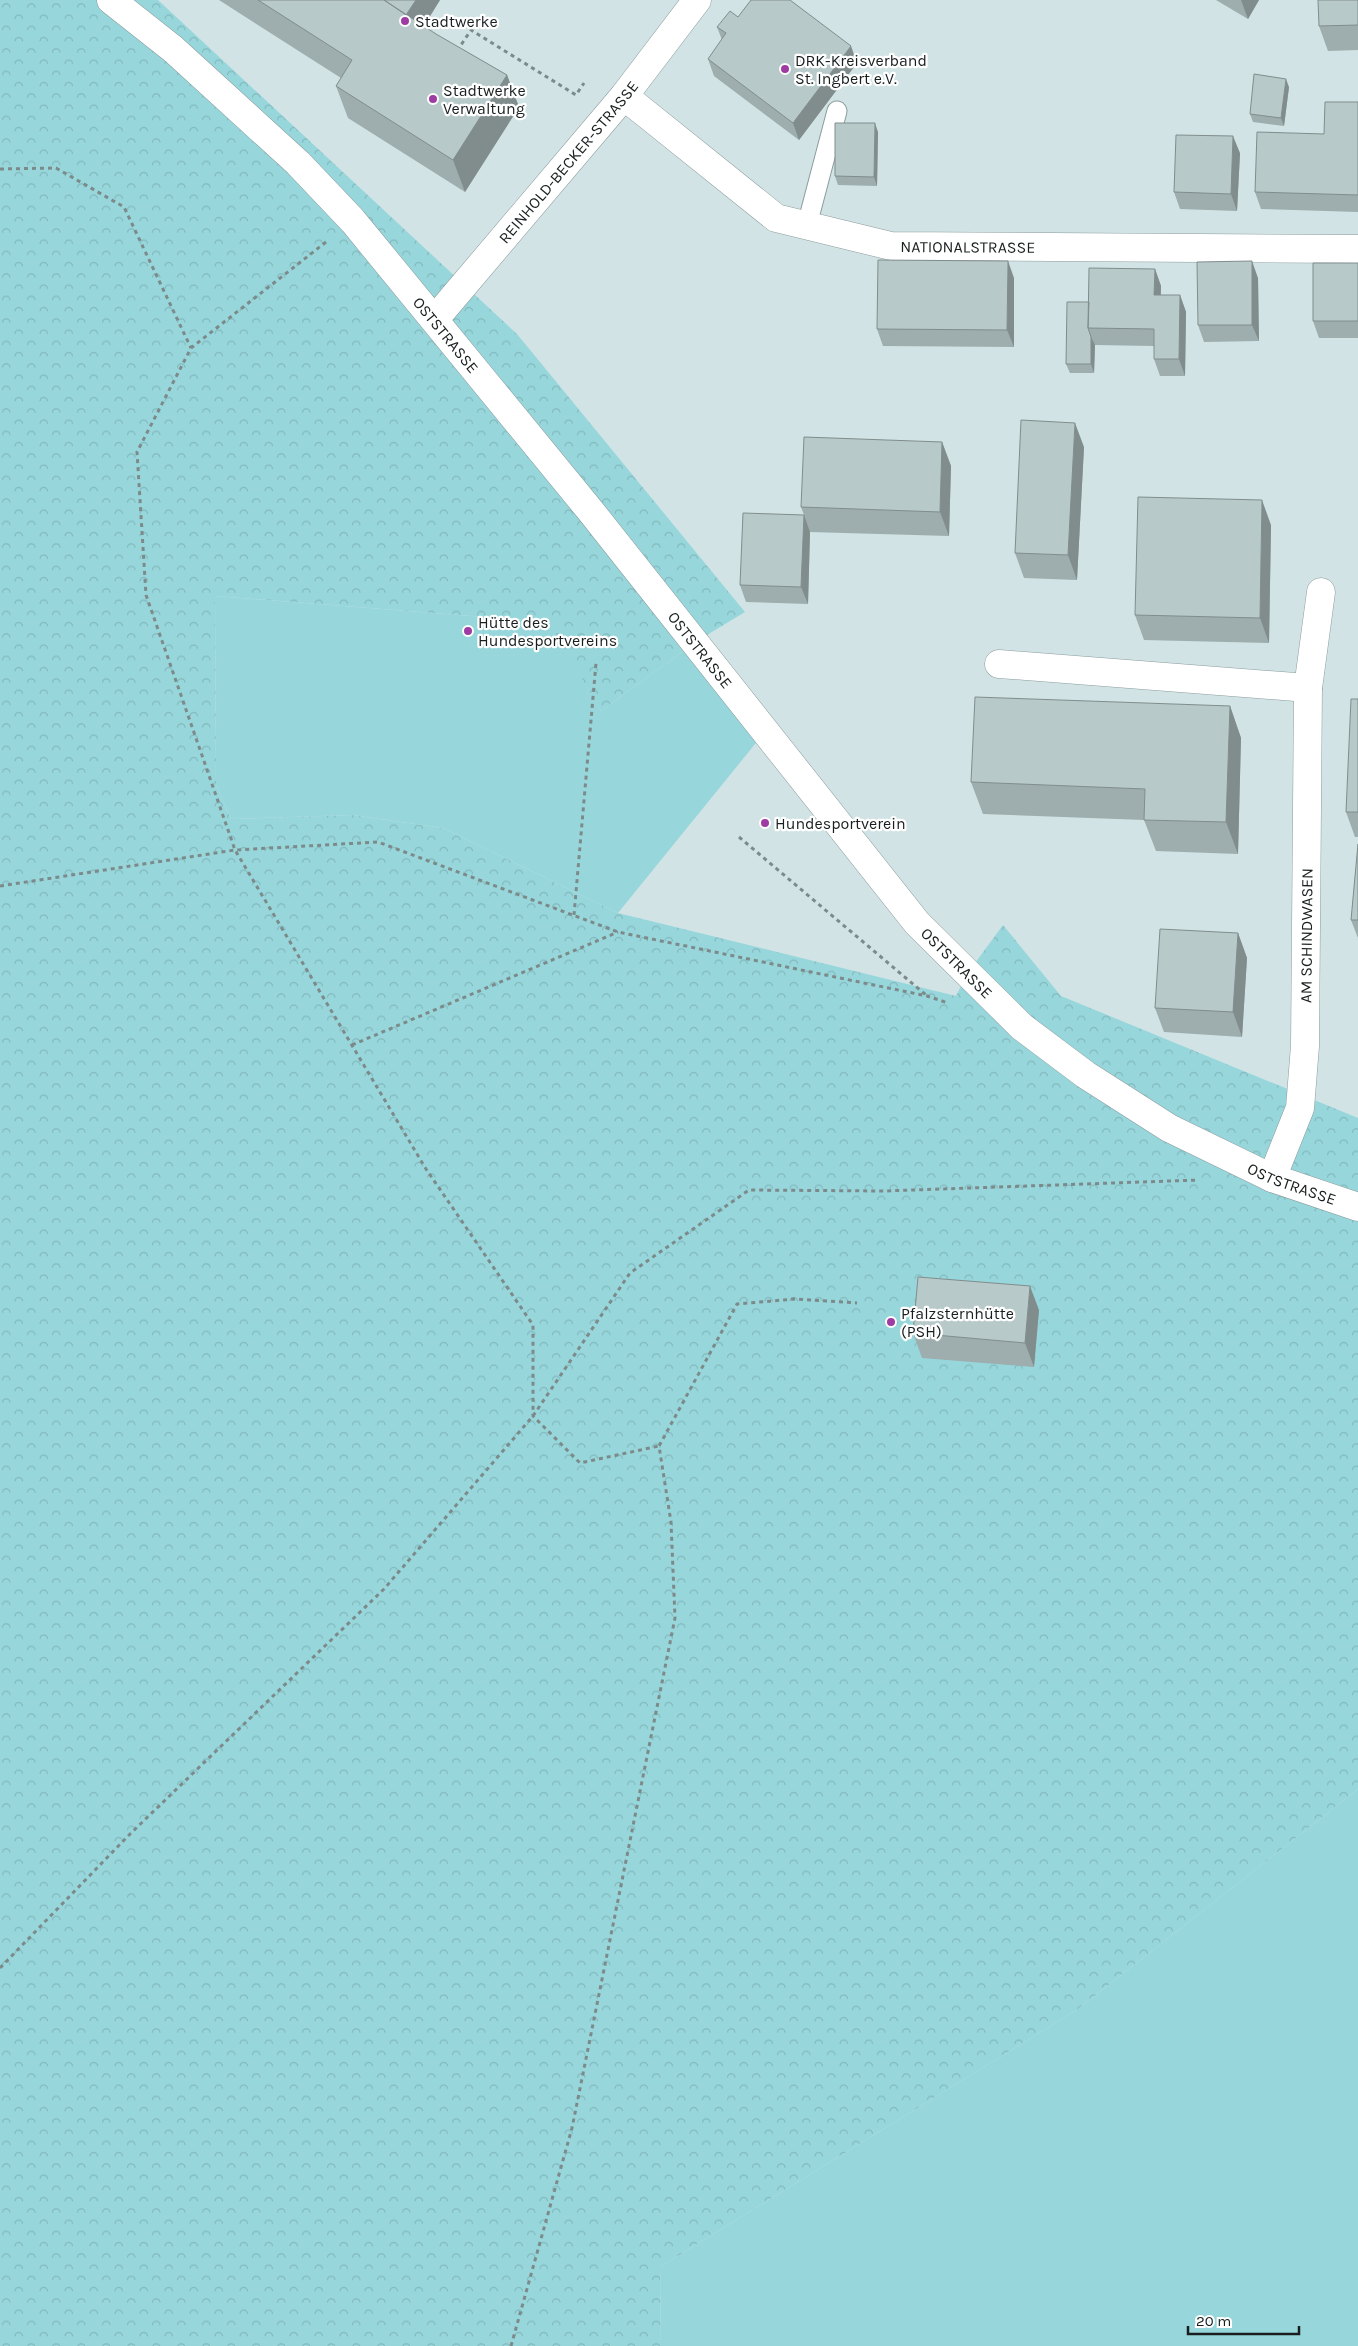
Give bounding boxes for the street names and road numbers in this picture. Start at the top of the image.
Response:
street label: REINHOLD-BECKER-STRASSE [494,77,642,247]
street label: NATIONALSTRASSE [900,237,1035,256]
street label: OSTSTRASSE [409,293,483,377]
street label: OSTSTRASSE [664,607,737,692]
street label: AM SCHINDWASEN [1296,868,1316,1003]
street label: OSTSTRASSE [917,923,997,1002]
street label: OSTSTRASSE [1245,1158,1339,1208]

